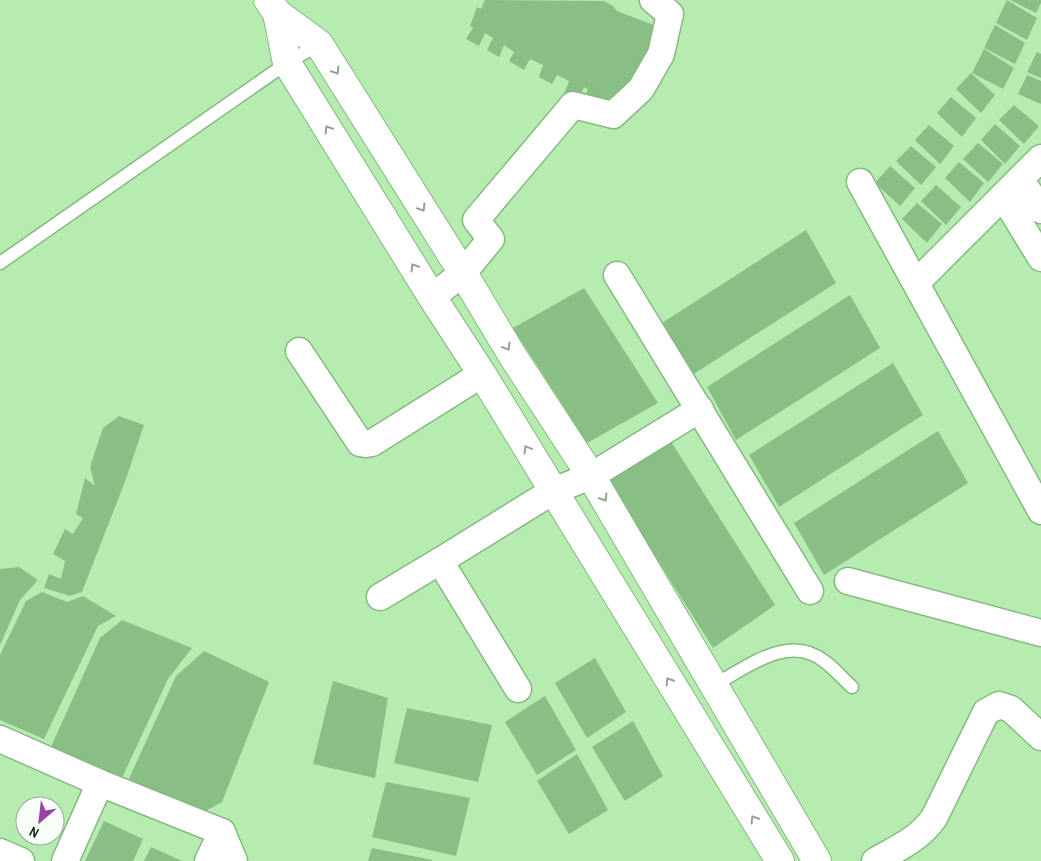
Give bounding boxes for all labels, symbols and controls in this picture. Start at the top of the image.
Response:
one-way arrow [329,65,339,74]
one-way arrow [324,125,334,134]
one-way arrow [416,202,425,212]
one-way arrow [410,264,420,273]
one-way arrow [500,341,510,350]
one-way arrow [524,446,534,455]
one-way arrow [597,493,607,502]
one-way arrow [666,677,675,687]
north arrow [15,796,65,846]
one-way arrow [751,816,760,825]
text: N [26,823,42,842]

